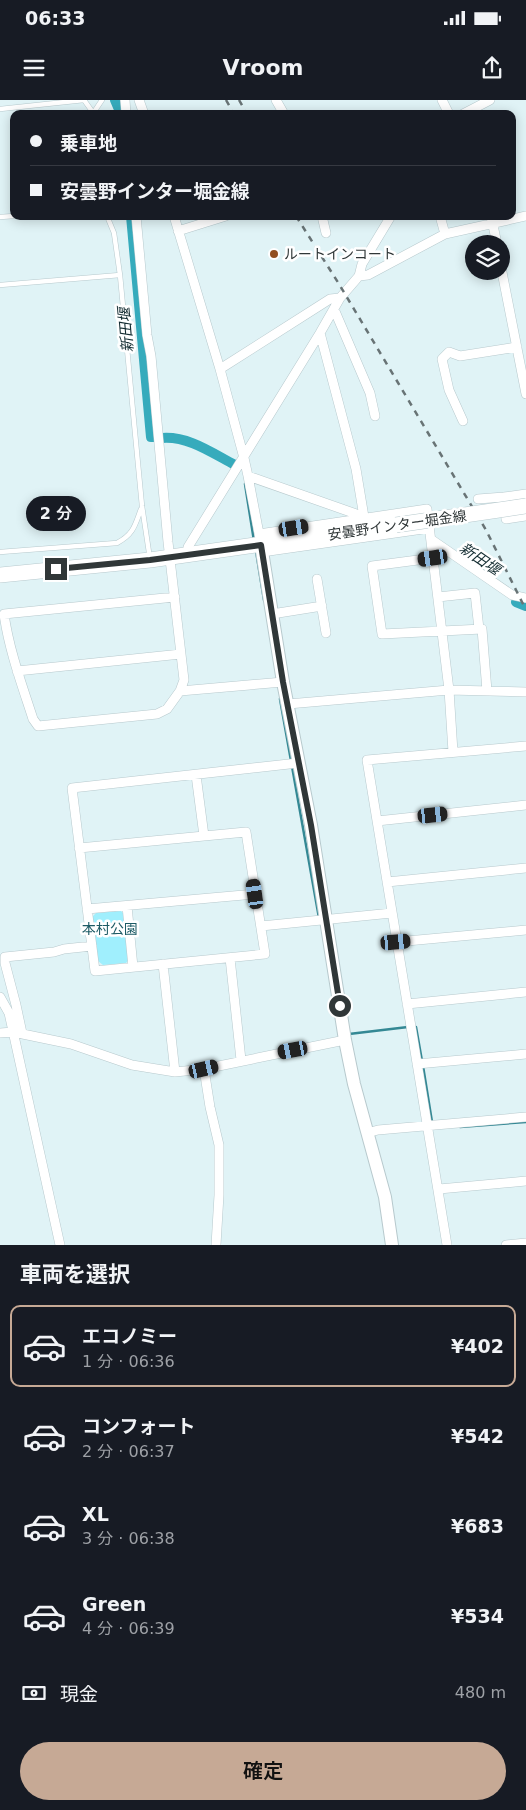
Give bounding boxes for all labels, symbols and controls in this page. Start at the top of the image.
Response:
text: 06:33 [25,7,85,29]
icon: menu [20,54,48,82]
icon: share [478,54,506,82]
text: Vroom [222,55,304,80]
text: 乗車地 [60,132,117,154]
text: 安曇野インター堀金線 [60,180,250,202]
map controls [465,235,510,280]
button: layers [465,235,510,280]
place label: ルートインコート [284,246,396,262]
marker: ルートインコート [268,248,280,260]
water label: 新田堰 [115,304,137,353]
callout: 2 分 [26,496,86,532]
text: 2 分 [40,504,72,523]
street label: 安曇野インター堀金線 [327,507,467,543]
car [278,518,309,538]
water label: 新田堰 [456,539,506,581]
car [417,548,448,568]
route end [45,558,67,580]
car [417,806,448,824]
car [245,878,264,910]
park label: 本村公園 [82,921,138,937]
car [380,933,411,951]
route start [329,995,351,1017]
car [276,1040,309,1060]
car [187,1058,220,1080]
text: 車両を選択 [20,1262,130,1287]
icon: car [22,1324,67,1369]
text: エコノミー [82,1325,177,1347]
text: ¥402 [451,1335,504,1357]
text: 1 分 · 06:36 [82,1352,175,1371]
icon: car [22,1414,67,1459]
text: コンフォート [82,1415,195,1437]
text: ¥542 [451,1425,504,1447]
text: 2 分 · 06:37 [82,1442,175,1461]
text: XL [82,1503,109,1525]
icon: car [22,1504,67,1549]
text: ¥683 [451,1515,504,1537]
text: 3 分 · 06:38 [82,1529,175,1548]
text: Green [82,1593,146,1615]
icon: car [22,1594,67,1639]
text: ¥534 [451,1605,504,1627]
text: 4 分 · 06:39 [82,1619,175,1638]
icon: cash [20,1679,48,1707]
text: 現金 [60,1683,98,1705]
text: 480 m [455,1683,506,1702]
button: 確定 [20,1742,506,1800]

